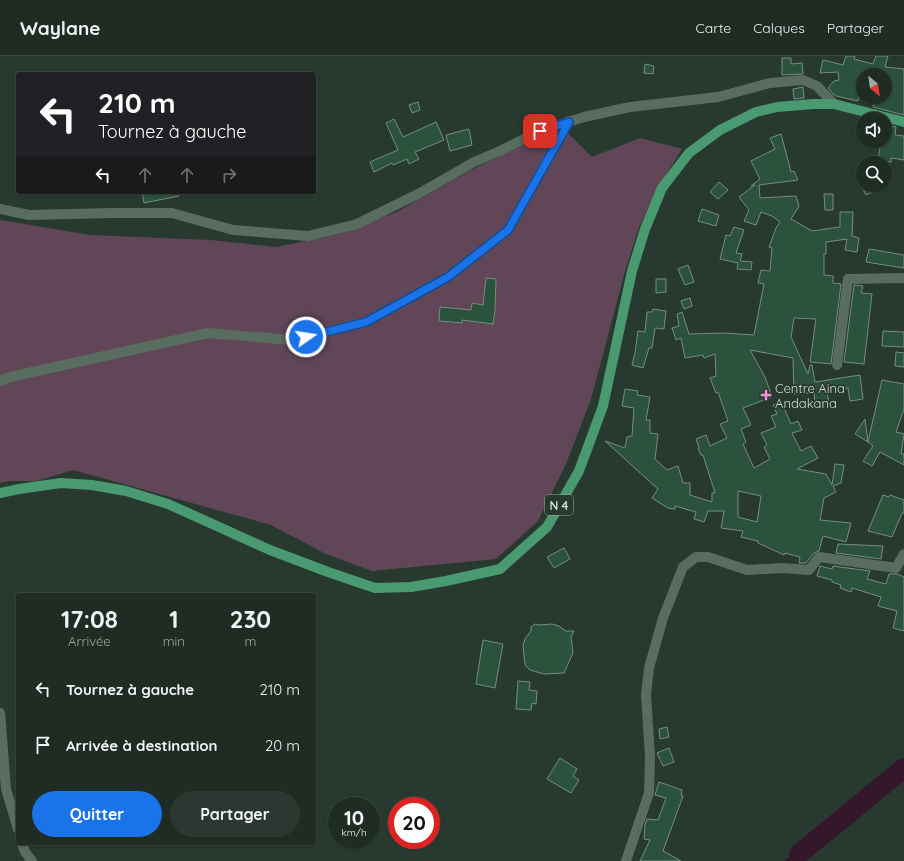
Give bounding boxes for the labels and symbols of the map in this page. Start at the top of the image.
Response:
north arrow [856,68,892,104]
pin [523,114,557,148]
position arrow [285,316,327,358]
place label: Centre Aina Andakana [775,380,845,411]
marker: Centre Aina Andakana [760,389,772,401]
road number: N 4 [545,495,573,515]
speed limit sign: 20 [388,797,440,849]

